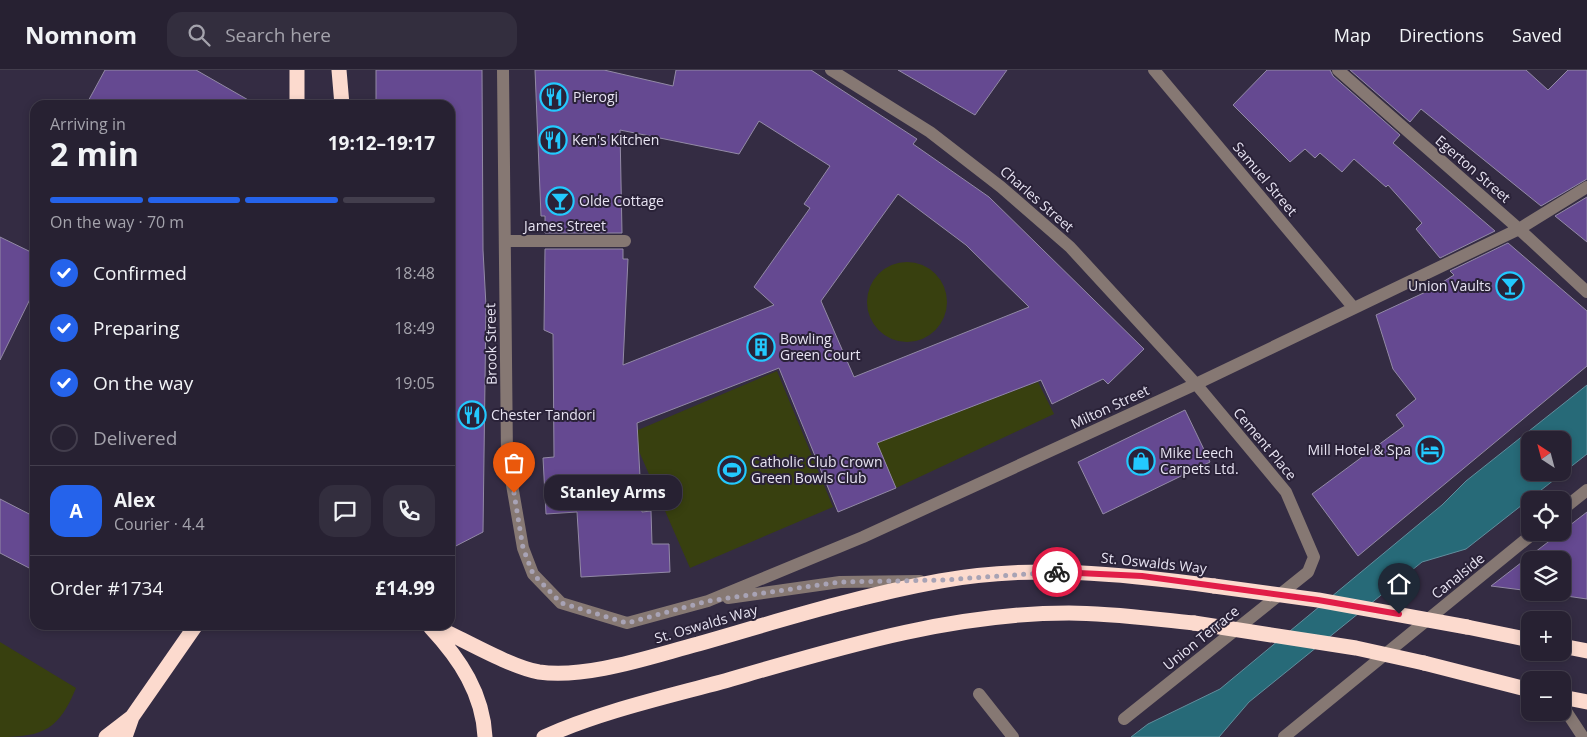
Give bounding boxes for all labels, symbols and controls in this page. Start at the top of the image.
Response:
search box [167,12,517,57]
text: Nomnom [25,18,137,51]
icon: search [185,21,213,49]
text: Search here [225,22,331,48]
text: Map [1334,23,1371,47]
text: Directions [1399,23,1484,47]
text: Saved [1512,23,1562,47]
restaurant icon: Pierogi [539,82,569,112]
place label: Pierogi [573,87,618,106]
text: Arriving in [50,113,126,135]
restaurant icon: Ken's Kitchen [538,125,568,155]
text: 19:12–19:17 [328,130,435,156]
place label: Ken's Kitchen [572,130,659,149]
street label: Egerton Street [1432,131,1515,207]
text: 2 min [50,132,139,175]
street label: Samuel Street [1229,138,1302,220]
street label: Charles Street [996,161,1078,236]
bar icon: Olde Cottage [545,186,575,216]
place label: Olde Cottage [579,191,664,210]
text: On the way · 70 m [50,211,184,233]
street label: James Street [522,216,606,235]
icon: check [50,259,78,287]
text: Confirmed [93,260,187,286]
text: 18:48 [394,262,435,284]
bar icon: Union Vaults [1495,271,1525,301]
place label: Union Vaults [1408,276,1491,295]
street label: Brook Street [480,303,501,385]
icon: check [50,314,78,342]
text: Preparing [93,315,180,341]
text: 18:49 [394,317,435,339]
place label: Bowling Green Court [780,329,860,364]
building icon: Bowling Green Court [746,332,776,362]
icon: check [50,369,78,397]
text: On the way [93,370,193,396]
text: 19:05 [394,372,435,394]
street label: Milton Street [1068,380,1152,433]
restaurant icon: Chester Tandori [457,400,487,430]
street label: Cement Place [1229,403,1301,484]
place label: Chester Tandori [491,405,595,424]
text: Delivered [93,425,177,451]
north arrow [1521,431,1571,481]
map controls [1521,431,1571,721]
hotel icon: Mill Hotel & Spa [1415,435,1445,465]
place label: Mill Hotel & Spa [1308,440,1411,459]
pin [493,442,535,493]
place label: Mike Leech Carpets Ltd. [1160,443,1239,478]
shop icon: Mike Leech Carpets Ltd. [1126,446,1156,476]
icon: bag [500,449,528,477]
place label: Catholic Club Crown Green Bowls Club [751,452,883,487]
sports icon: Catholic Club Crown Green Bowls Club [717,455,747,485]
callout: Stanley Arms [544,476,682,510]
text: Stanley Arms [560,481,666,503]
button: chat [319,485,371,537]
button: phone [383,485,435,537]
text: Alex [114,487,155,513]
button: locate [1521,491,1571,541]
text: A [69,498,83,524]
text: Courier · 4.4 [114,513,205,535]
courier [1032,547,1082,597]
street label: St. Oswalds Way [1100,547,1209,578]
street label: Canalside [1427,548,1488,603]
button: layers [1521,551,1571,601]
icon: bike [1043,558,1071,586]
pin [1378,563,1420,614]
icon: home [1385,570,1413,598]
text: Order #1734 [50,575,163,601]
text: £14.99 [375,575,435,601]
street label: St. Oswalds Way [652,599,761,647]
street label: Union Terrace [1159,601,1243,674]
button: + [1521,611,1571,661]
button: − [1521,671,1571,721]

